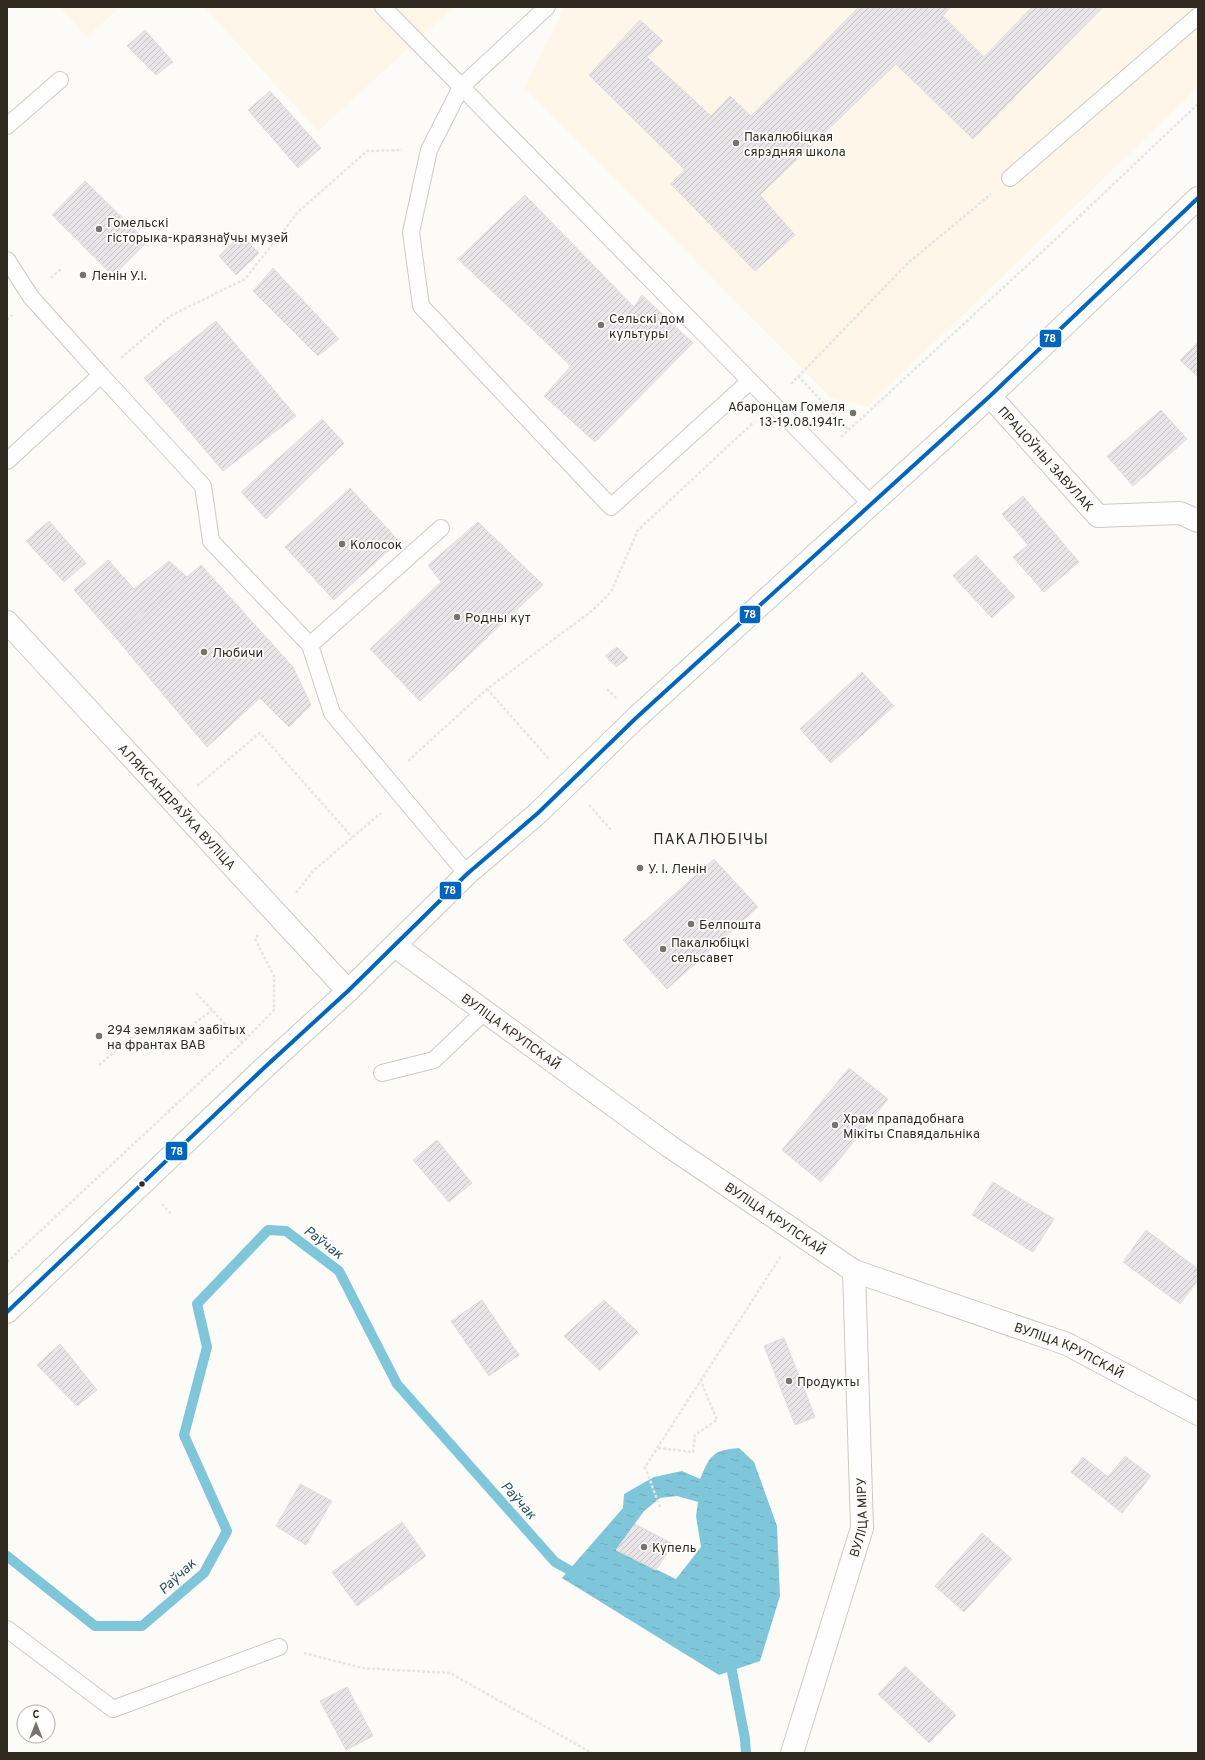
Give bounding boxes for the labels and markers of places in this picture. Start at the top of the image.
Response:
place label: Пакалюбіцкая сярэдняя школа [744,130,846,161]
marker: Пакалюбіцкая сярэдняя школа [731,138,741,148]
place label: Гомельскі гісторыка-краязнаўчы музей [107,216,288,247]
marker: Гомельскі гісторыка-краязнаўчы музей [94,224,104,234]
place label: Ленін У.І. [91,269,147,285]
marker: Ленін У.І. [78,270,88,280]
place label: Сельскі дом культуры [609,312,684,343]
marker: Сельскі дом культуры [596,320,606,330]
place label: Абаронцам Гомеля 13-19.08.1941г. [728,400,845,431]
marker: Абаронцам Гомеля 13-19.08.1941г. [848,408,858,418]
place label: Колосок [350,538,402,554]
marker: Колосок [337,539,347,549]
place label: Родны кут [465,611,531,627]
marker: Родны кут [452,612,462,622]
place label: Любичи [212,646,263,662]
marker: Любичи [199,647,209,657]
place label: У. І. Ленін [648,862,707,878]
marker: У. І. Ленін [635,863,645,873]
place label: Белпошта [699,918,761,934]
marker: Белпошта [686,919,696,929]
place label: Пакалюбіцкі сельсавет [671,936,749,967]
marker: Пакалюбіцкі сельсавет [658,944,668,954]
place label: 294 землякам забітых на франтах ВАВ [107,1023,246,1054]
marker: 294 землякам забітых на франтах ВАВ [94,1031,104,1041]
place label: Храм прападобнага Мікіты Спавядальніка [843,1112,980,1143]
marker: Храм прападобнага Мікіты Спавядальніка [830,1120,840,1130]
unlabelled marker [137,1179,147,1189]
place label: Продукты [797,1375,860,1391]
marker: Продукты [784,1376,794,1386]
place label: Купель [652,1541,697,1557]
marker: Купель [639,1542,649,1552]

